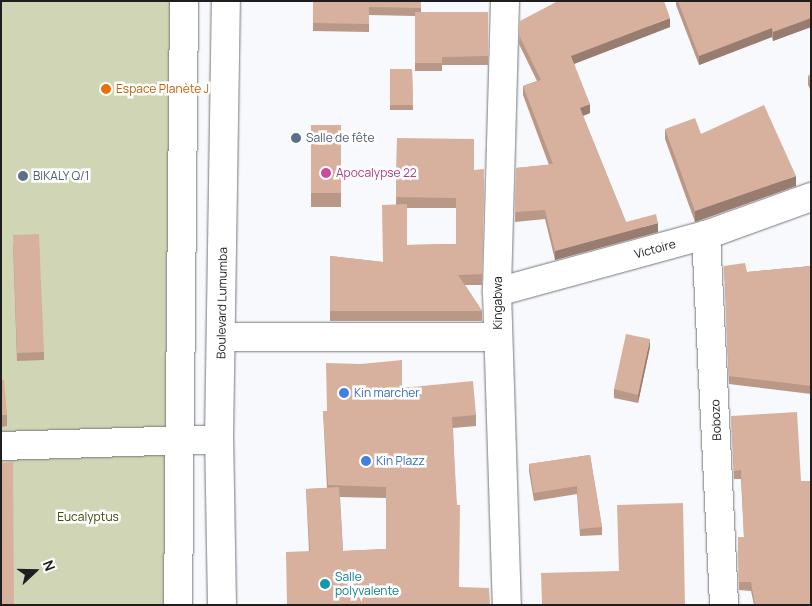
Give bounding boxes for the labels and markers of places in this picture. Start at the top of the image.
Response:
place label: Espace Planète J [116,82,209,96]
marker: Espace Planète J [100,83,112,95]
place label: Salle de fête [306,131,374,145]
marker: Salle de fête [290,132,302,144]
place label: Apocalypse 22 [336,166,417,180]
marker: Apocalypse 22 [320,167,332,179]
place label: BIKALY Q/1 [33,169,90,183]
marker: BIKALY Q/1 [17,170,29,182]
place label: Kin marcher [354,386,420,400]
marker: Kin marcher [338,387,350,399]
place label: Kin Plazz [376,454,425,468]
marker: Kin Plazz [360,455,372,467]
place label: Salle polyvalente [335,570,399,598]
marker: Salle polyvalente [319,578,331,590]

